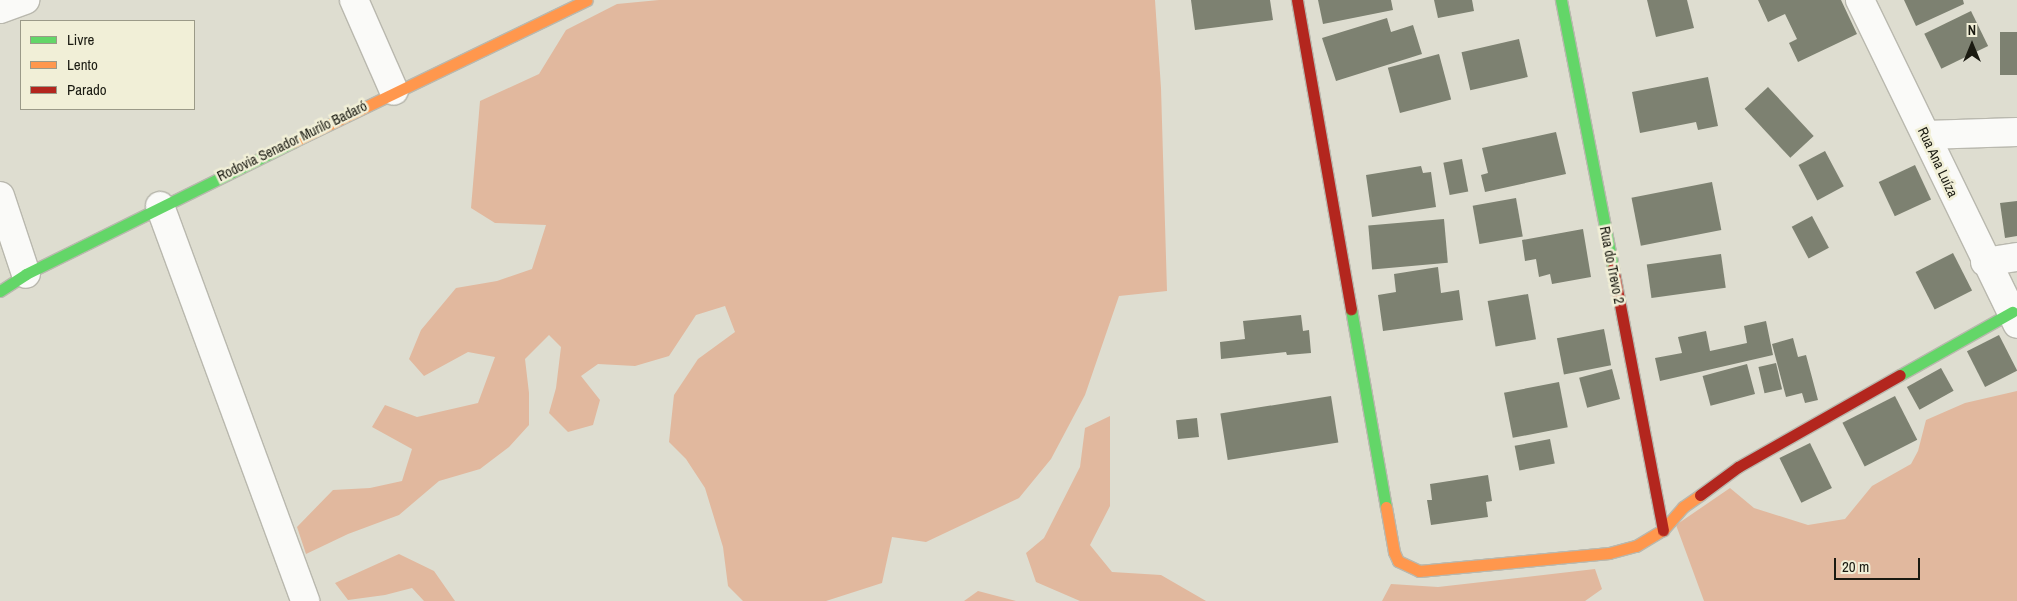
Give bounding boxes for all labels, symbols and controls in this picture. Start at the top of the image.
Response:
legend [20,20,195,110]
north arrow [1947,20,1997,70]
text: N [1968,21,1976,39]
text: Livre [67,29,94,50]
text: Lento [67,54,98,75]
text: Parado [67,79,107,100]
street label: Rodovia Senador Murilo Badaró [214,97,370,185]
street label: Rua Ana Luíza [1914,124,1962,200]
street label: Rua do Trevo 2 [1596,225,1628,305]
scale bar [1837,548,1923,580]
text: 20 m [1842,556,1869,577]

